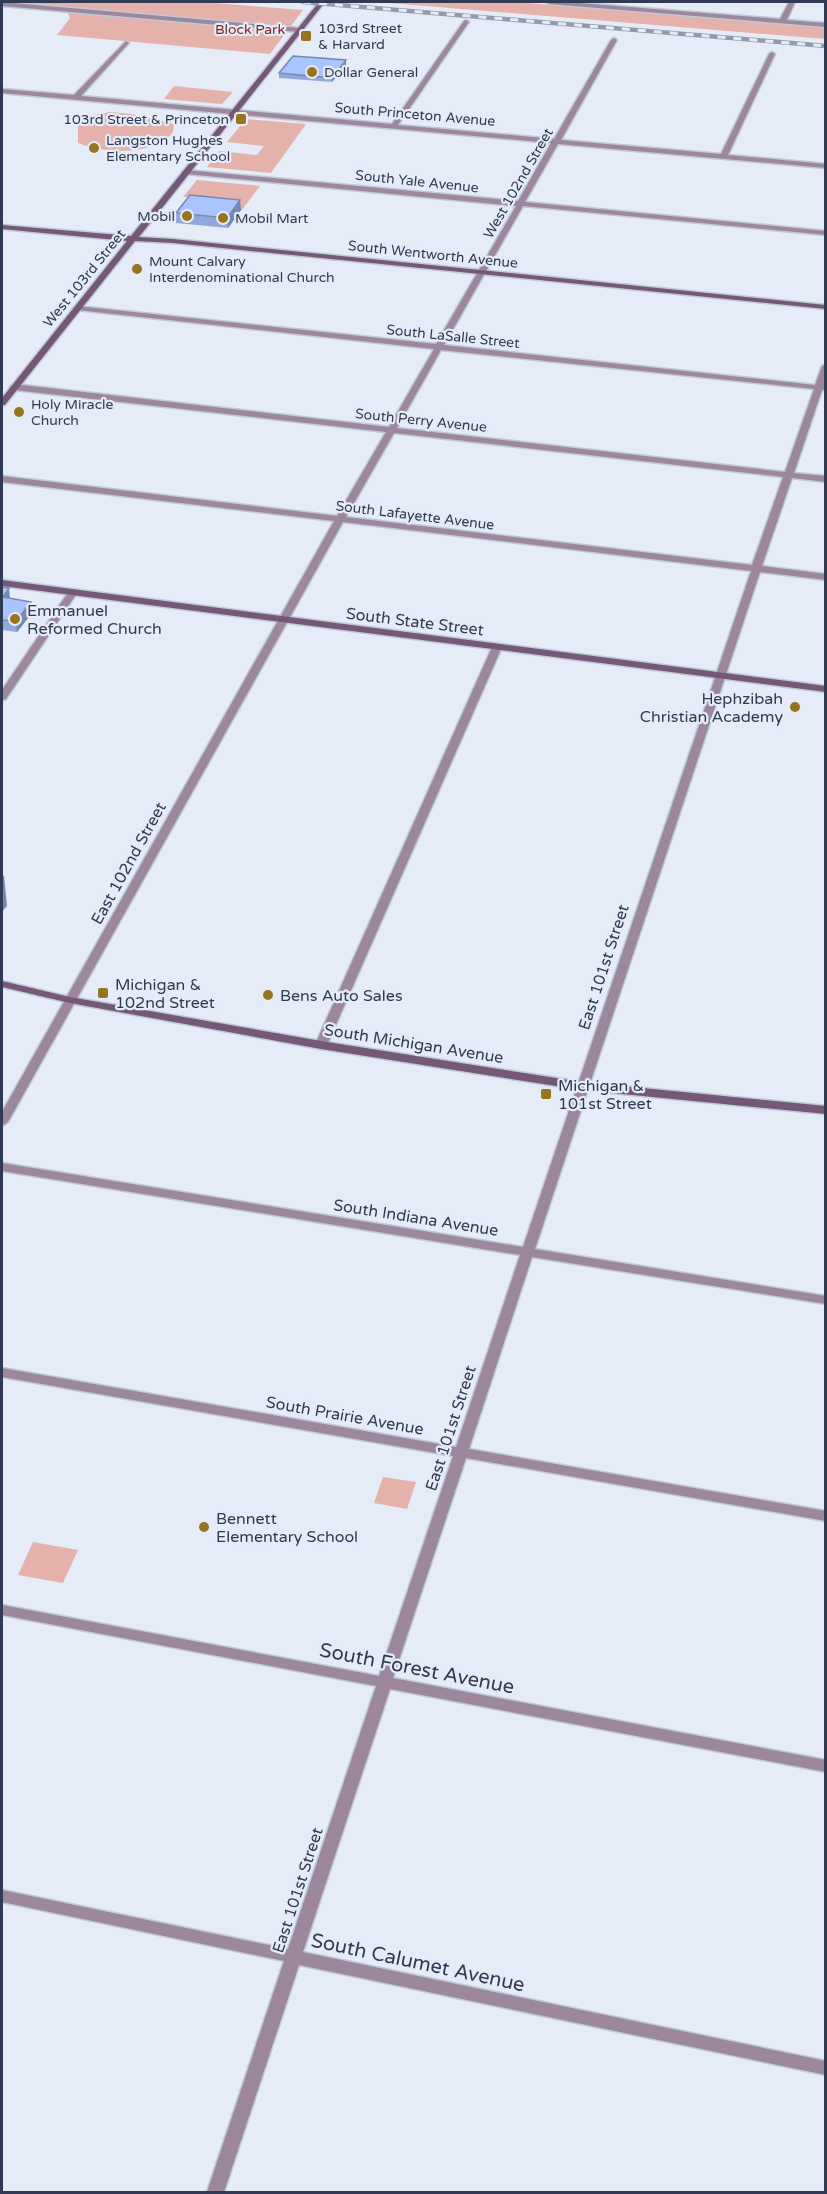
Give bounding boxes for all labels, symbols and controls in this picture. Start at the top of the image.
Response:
place label: 103rd Street & Harvard [318,20,403,53]
park label: Block Park [215,21,285,38]
marker: 103rd Street & Harvard [299,29,313,43]
place label: Dollar General [324,64,418,81]
marker: Dollar General [305,65,319,79]
street label: South Princeton Avenue [334,99,496,130]
place label: 103rd Street & Princeton [63,111,229,128]
marker: 103rd Street & Princeton [234,112,248,126]
street label: West 102nd Street [480,125,557,241]
place label: Langston Hughes Elementary School [106,132,230,165]
marker: Langston Hughes Elementary School [87,141,101,155]
street label: South Yale Avenue [354,167,480,196]
place label: Mobil [137,208,175,225]
marker: Mobil [180,209,194,223]
place label: Mobil Mart [235,210,309,227]
marker: Mobil Mart [216,211,230,225]
street label: West 103rd Street [40,225,130,331]
street label: South Wentworth Avenue [347,237,519,272]
place label: Mount Calvary Interdenominational Church [149,253,335,286]
marker: Mount Calvary Interdenominational Church [130,262,144,276]
street label: South LaSalle Street [385,321,521,352]
place label: Holy Miracle Church [31,396,114,429]
marker: Holy Miracle Church [12,405,26,419]
street label: South Perry Avenue [354,405,488,436]
street label: South Lafayette Avenue [335,497,495,534]
place label: Emmanuel Reformed Church [27,601,162,639]
street label: South State Street [345,604,485,640]
marker: Emmanuel Reformed Church [8,612,22,626]
place label: Hephzibah Christian Academy [640,689,783,727]
marker: Hephzibah Christian Academy [788,700,802,714]
street label: East 102nd Street [87,799,171,928]
street label: East 101st Street [574,902,634,1033]
place label: Michigan & 102nd Street [115,975,215,1013]
marker: Michigan & 102nd Street [96,986,110,1000]
place label: Bens Auto Sales [280,986,403,1006]
marker: Bens Auto Sales [261,988,275,1002]
street label: South Michigan Avenue [323,1020,505,1068]
place label: Michigan & 101st Street [558,1076,652,1114]
marker: Michigan & 101st Street [539,1087,553,1101]
street label: South Indiana Avenue [332,1195,500,1241]
street label: East 101st Street [421,1363,481,1494]
street label: South Prairie Avenue [264,1392,425,1440]
place label: Bennett Elementary School [216,1509,358,1547]
marker: Bennett Elementary School [197,1520,211,1534]
street label: South Forest Avenue [317,1638,516,1700]
street label: East 101st Street [268,1825,328,1956]
street label: South Calumet Avenue [309,1929,527,1997]

